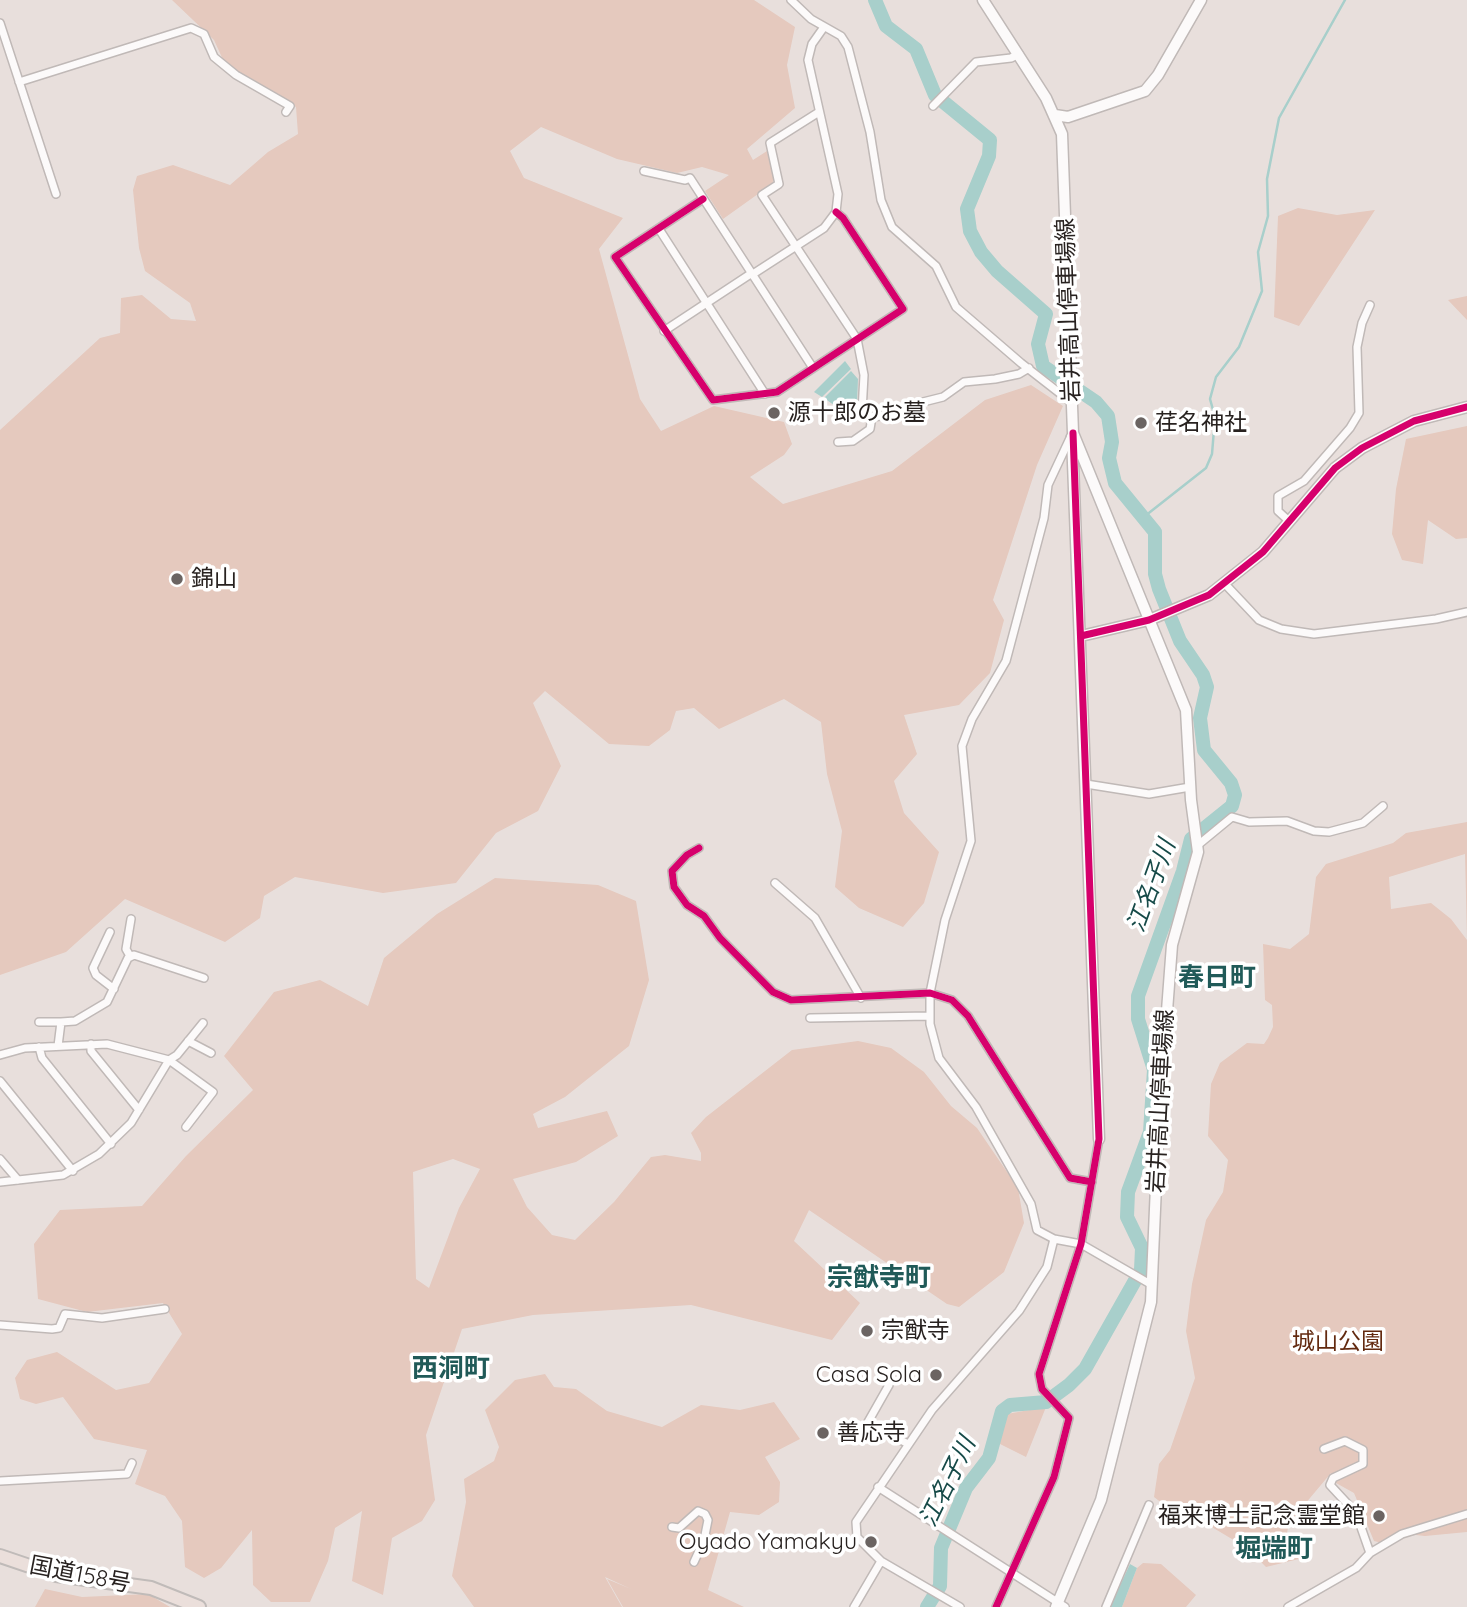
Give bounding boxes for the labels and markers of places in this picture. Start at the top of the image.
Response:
place label: 源十郎のお墓 [788,399,926,427]
marker: 源十郎のお墓 [766,405,782,421]
place label: 荏名神社 [1155,409,1247,437]
marker: 荏名神社 [1133,415,1149,431]
place label: 錦山 [191,565,237,593]
marker: 錦山 [169,571,185,587]
place label: 宗猷寺 [881,1317,950,1345]
marker: 宗猷寺 [859,1323,875,1339]
place label: Casa Sola [816,1361,922,1389]
marker: Casa Sola [928,1367,944,1383]
place label: 善応寺 [837,1419,906,1447]
marker: 善応寺 [815,1425,831,1441]
place label: 福来博士記念霊堂館 [1158,1502,1365,1530]
marker: 福来博士記念霊堂館 [1371,1508,1387,1524]
place label: Oyado Yamakyu [679,1528,857,1556]
marker: Oyado Yamakyu [863,1534,879,1550]

